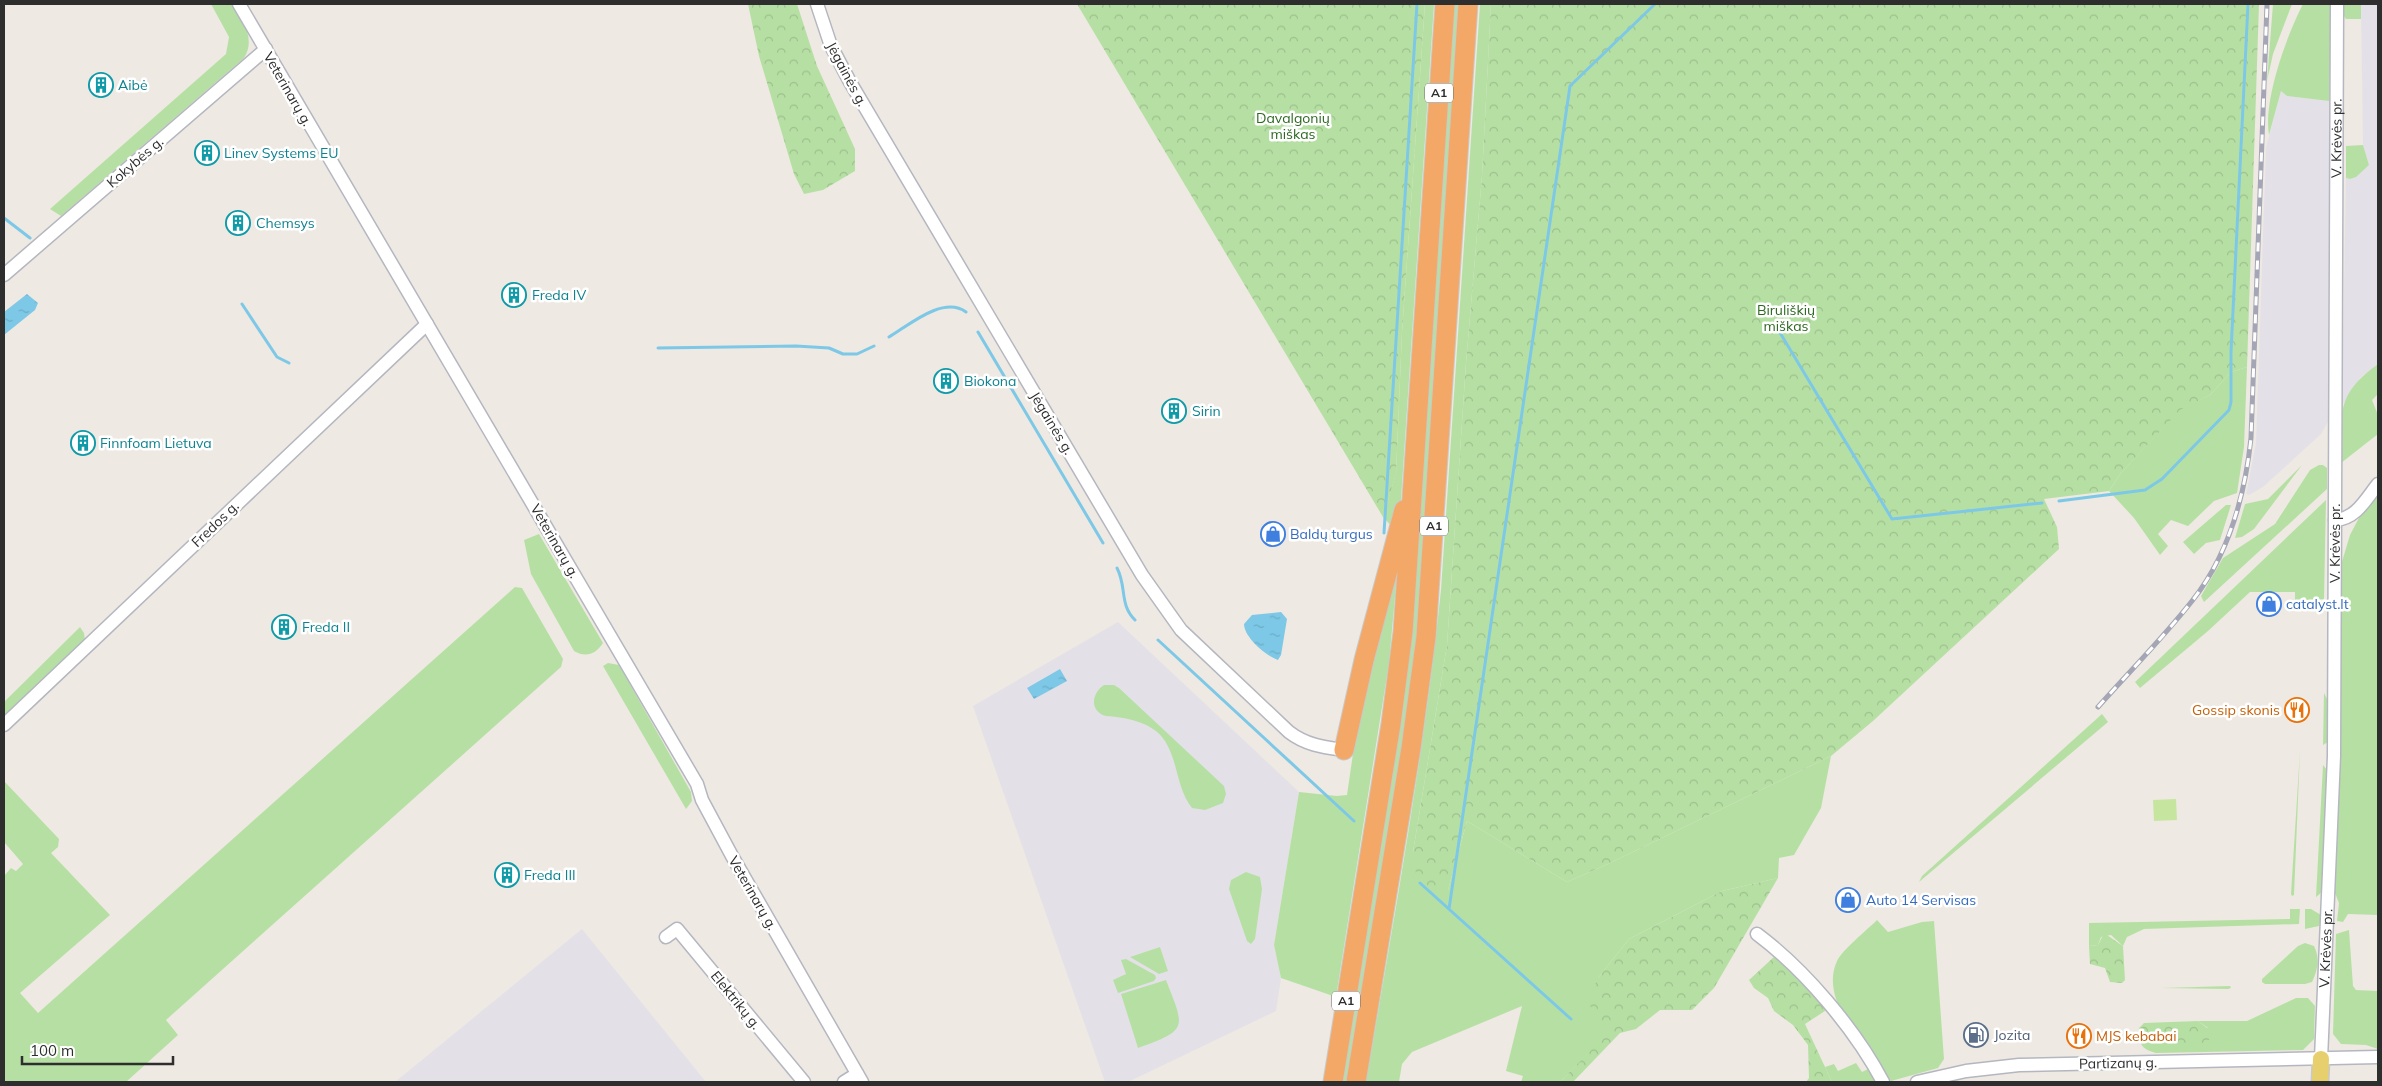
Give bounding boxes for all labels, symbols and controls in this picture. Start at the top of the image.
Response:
street label: Jėgainės g. [823,39,871,109]
street label: Veterinarų g. [260,49,316,129]
building icon: Aibė [88,72,114,98]
place label: Aibė [118,76,148,94]
road number: A1 [1425,84,1453,102]
street label: V. Krėvės pr. [2327,99,2346,178]
park label: Davalgonių miškas [1256,109,1330,143]
street label: Kokybės g. [103,132,167,192]
building icon: Linev Systems EU [194,140,220,166]
place label: Linev Systems EU [224,144,338,162]
building icon: Chemsys [225,210,251,236]
place label: Chemsys [256,214,315,232]
building icon: Freda IV [501,282,527,308]
place label: Freda IV [532,286,586,304]
park label: Biruliškių miškas [1757,301,1815,335]
building icon: Biokona [933,368,959,394]
place label: Biokona [964,372,1016,390]
street label: Jėgainės g. [1026,388,1078,458]
building icon: Sirin [1161,398,1187,424]
place label: Sirin [1192,402,1221,420]
building icon: Finnfoam Lietuva [70,430,96,456]
place label: Finnfoam Lietuva [100,434,212,452]
street label: Fredos g. [188,497,242,551]
street label: Veterinarų g. [527,501,583,581]
street label: V. Krėvės pr. [2326,504,2344,583]
road number: A1 [1420,516,1448,536]
shop icon: Baldų turgus [1260,521,1286,547]
place label: Baldų turgus [1290,525,1373,543]
shop icon: catalyst.lt [2256,591,2282,617]
place label: catalyst.lt [2286,595,2349,613]
building icon: Freda II [271,614,297,640]
place label: Freda II [302,618,350,636]
restaurant icon: Gossip skonis [2284,697,2310,723]
place label: Gossip skonis [2192,701,2280,719]
street label: Veterinarų g. [725,853,781,933]
building icon: Freda III [494,862,520,888]
place label: Freda III [524,866,576,884]
shop icon: Auto 14 Servisas [1835,887,1861,913]
place label: Auto 14 Servisas [1866,891,1976,909]
street label: V. Krėvės pr. [2315,908,2336,988]
street label: Elektrikų g. [707,967,765,1033]
road number: A1 [1332,991,1360,1010]
fuel station icon: Jozita [1963,1022,1989,1048]
restaurant icon: MJS kebabai [2066,1023,2092,1049]
place label: Jozita [1994,1026,2030,1044]
place label: MJS kebabai [2096,1027,2177,1045]
scale bar [22,1034,174,1066]
text: 100 m [30,1041,74,1060]
street label: Partizanų g. [2079,1053,2157,1073]

